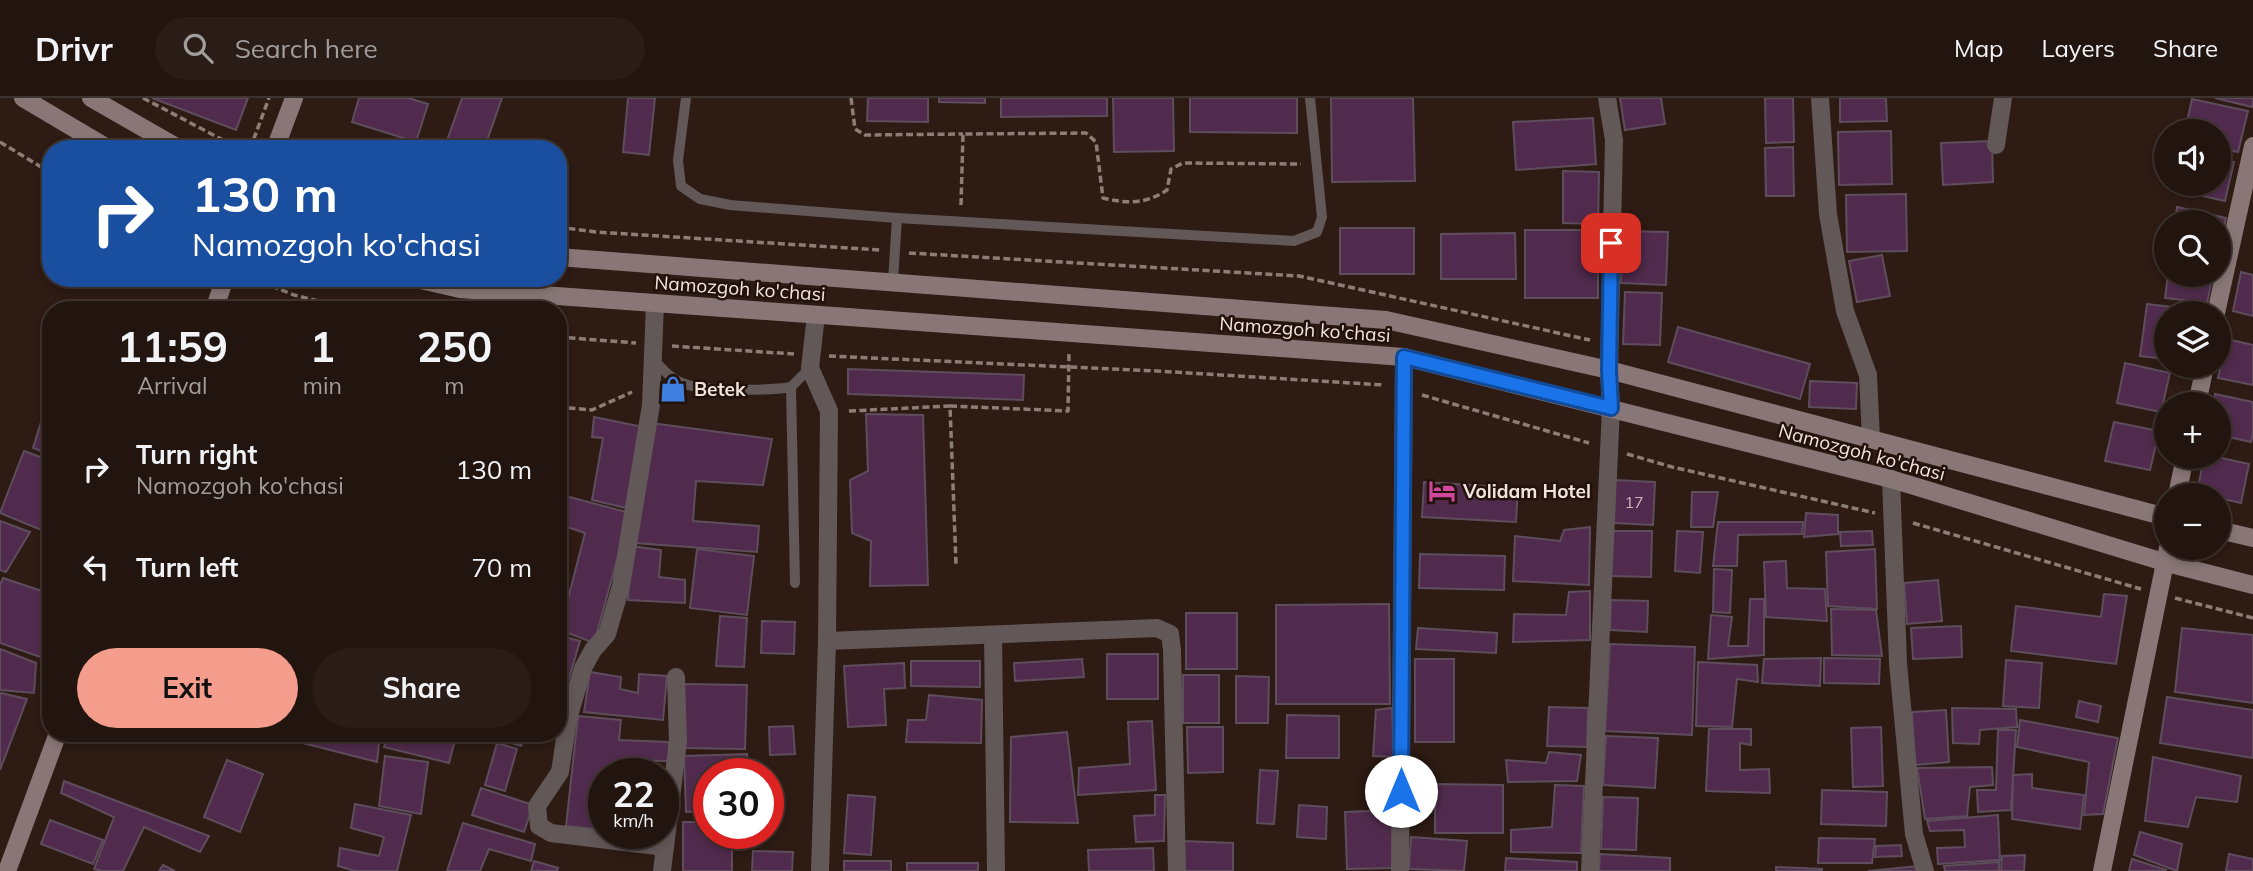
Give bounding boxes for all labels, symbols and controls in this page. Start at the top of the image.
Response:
search box [155,17,645,80]
text: Drivr [35,28,113,69]
icon: search [179,29,217,67]
text: Search here [235,32,378,65]
text: Map [1954,33,2003,63]
text: Layers [2041,33,2115,63]
text: Share [2153,33,2218,63]
map controls [2154,119,2231,560]
button: sound [2154,119,2231,196]
text: 130 m [192,163,338,224]
icon: right [77,168,168,259]
button: search [2154,210,2231,287]
pin [1581,213,1641,273]
text: Namozgoh ko'chasi [192,224,481,264]
icon: arrive [1592,224,1630,262]
street label: Namozgoh ko'chasi [654,270,826,306]
button: layers [2154,301,2231,378]
street label: Namozgoh ko'chasi [1219,311,1391,347]
text: 11:59 [117,320,228,373]
text: 1 [310,320,335,373]
text: 250 [417,320,492,373]
text: Arrival [137,371,208,400]
text: min [303,371,342,400]
text: m [444,371,465,400]
shop icon: Betek [658,374,688,404]
place label: Betek [694,377,746,401]
button: + [2154,392,2231,469]
street label: Namozgoh ko'chasi [1776,418,1948,486]
text: Turn right [136,438,257,471]
icon: right [77,450,115,488]
text: 130 m [456,453,532,486]
text: Namozgoh ko'chasi [136,471,344,500]
hotel icon: Volidam Hotel [1427,476,1457,506]
place label: Volidam Hotel [1462,479,1591,503]
button: − [2154,483,2231,560]
house number: 17 [1624,492,1644,512]
icon: left [77,548,115,586]
text: Turn left [136,551,238,584]
text: 70 m [471,551,532,584]
button: Exit [77,648,298,728]
button: Share [312,648,532,728]
position arrow [1364,754,1438,828]
speed limit sign: 30 [693,758,784,849]
text: 22 [612,772,655,816]
text: km/h [613,809,654,832]

